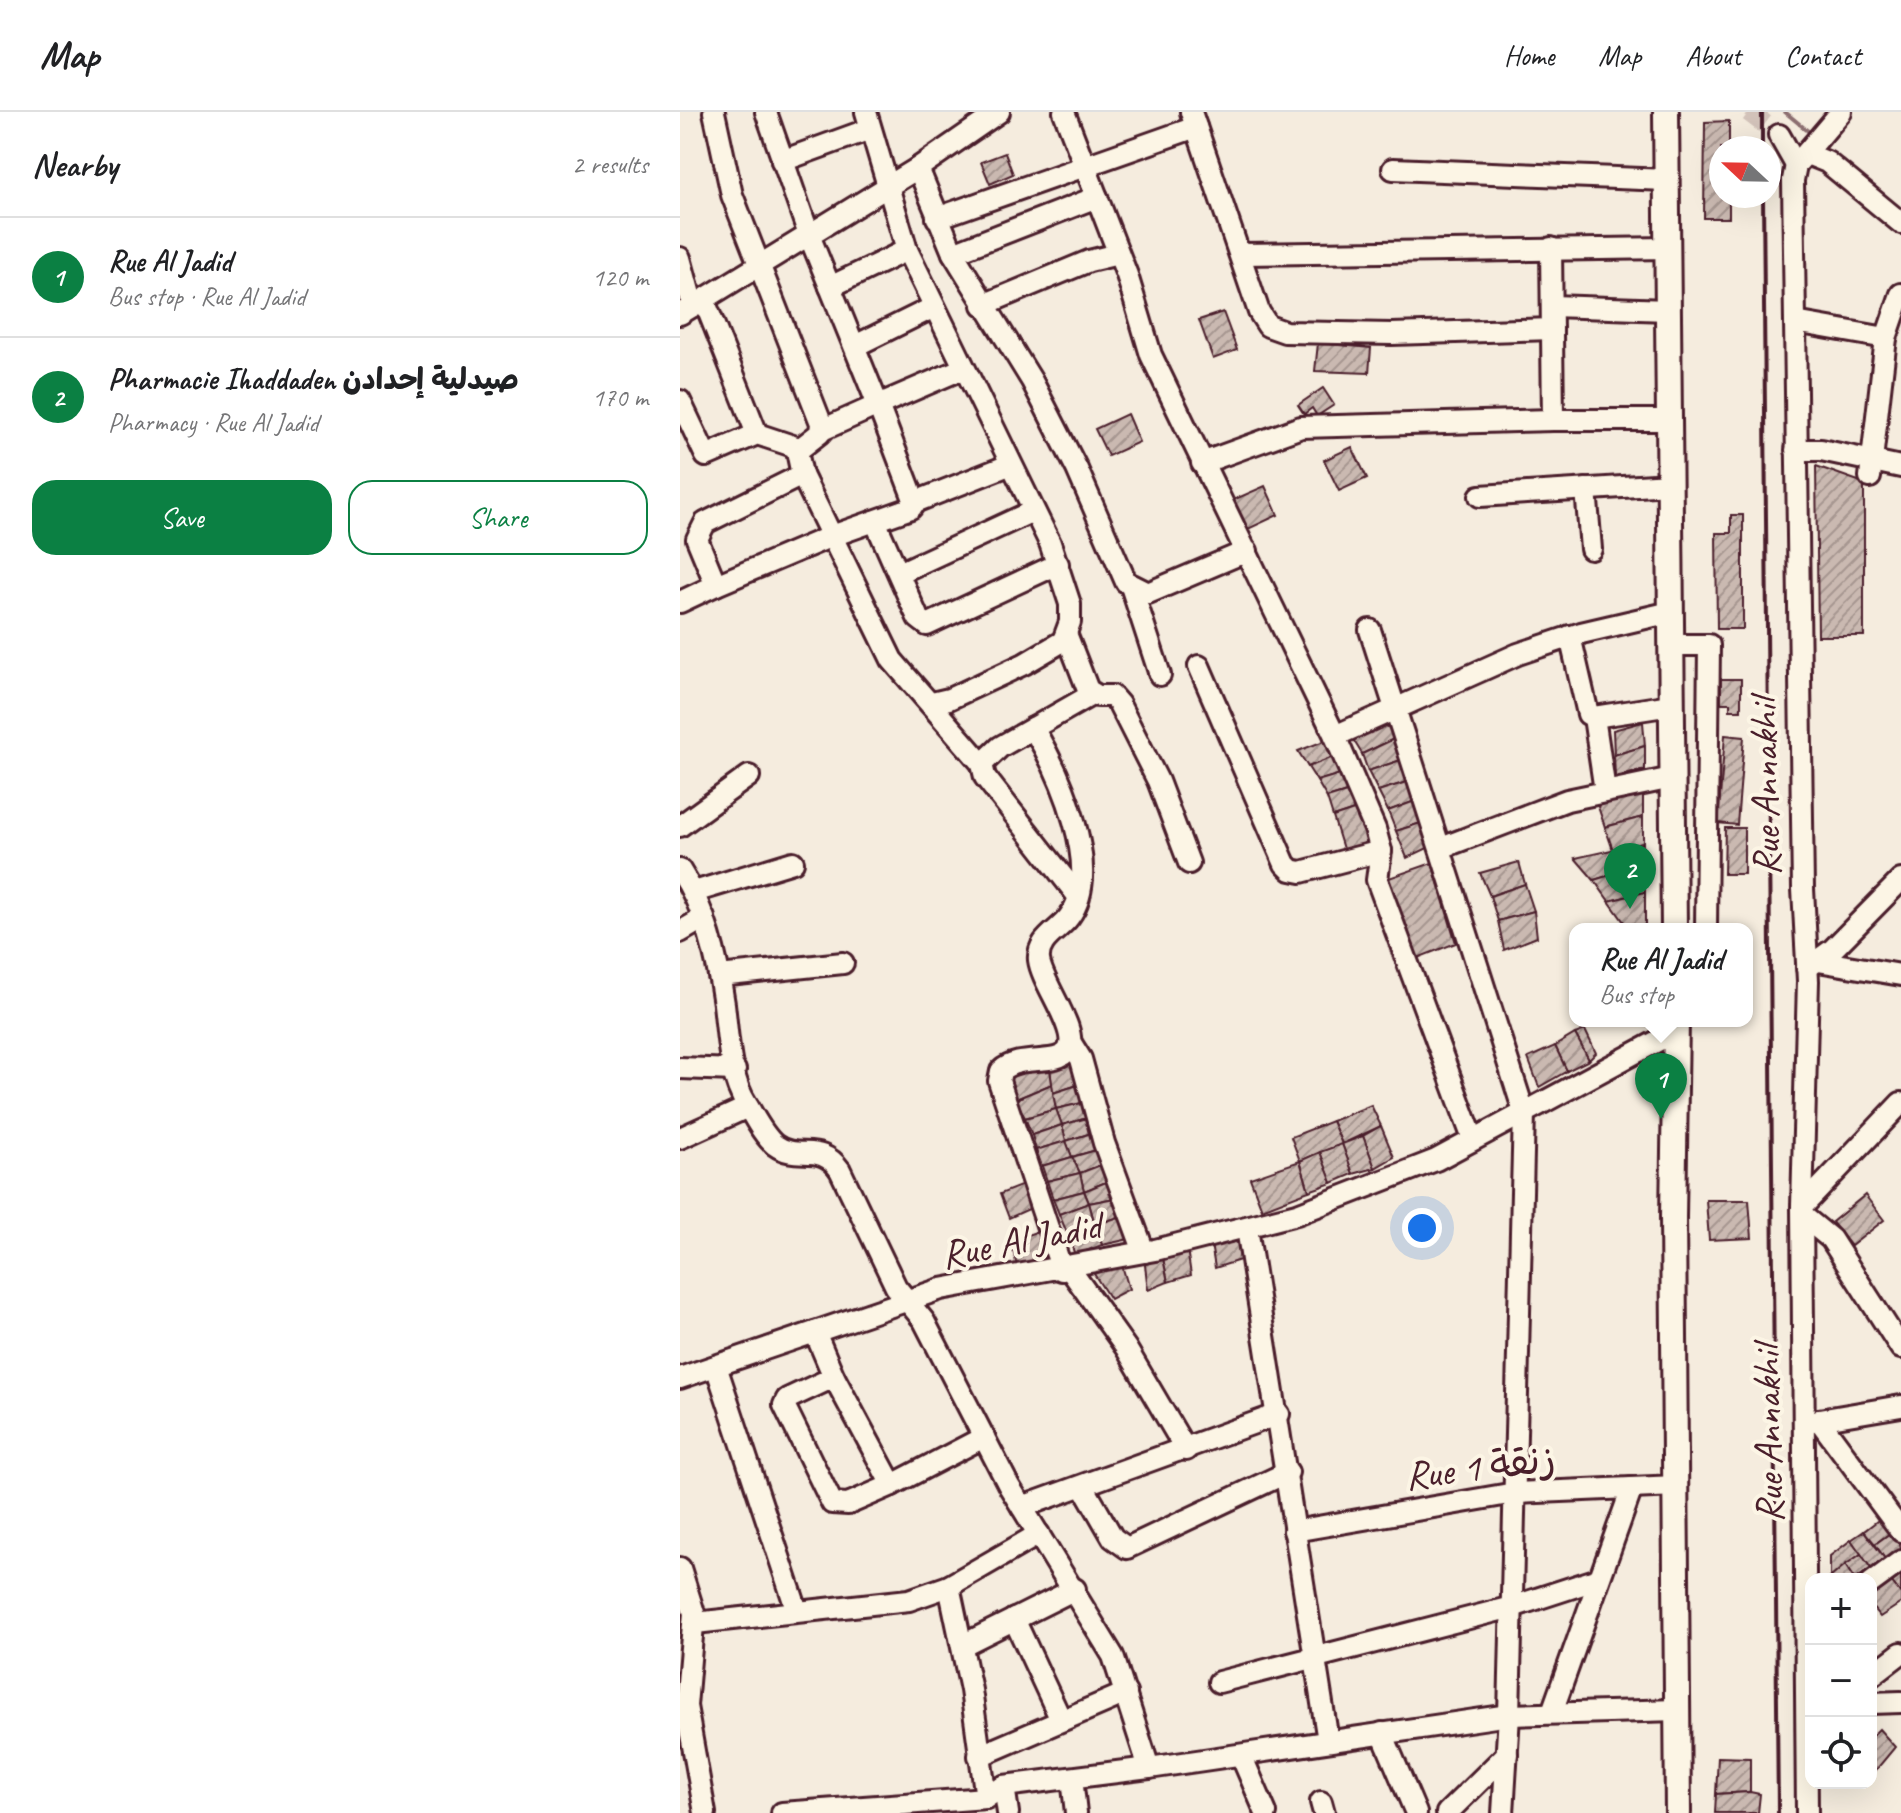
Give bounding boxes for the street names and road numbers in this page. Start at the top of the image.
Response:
street label: Rue Annakhil [1738,692,1792,876]
street label: Rue Al Jadid [937,1199,1110,1280]
street label: Rue Annakhil [1741,1339,1795,1523]
street label: Rue 1 زنقة [1402,1433,1558,1501]

